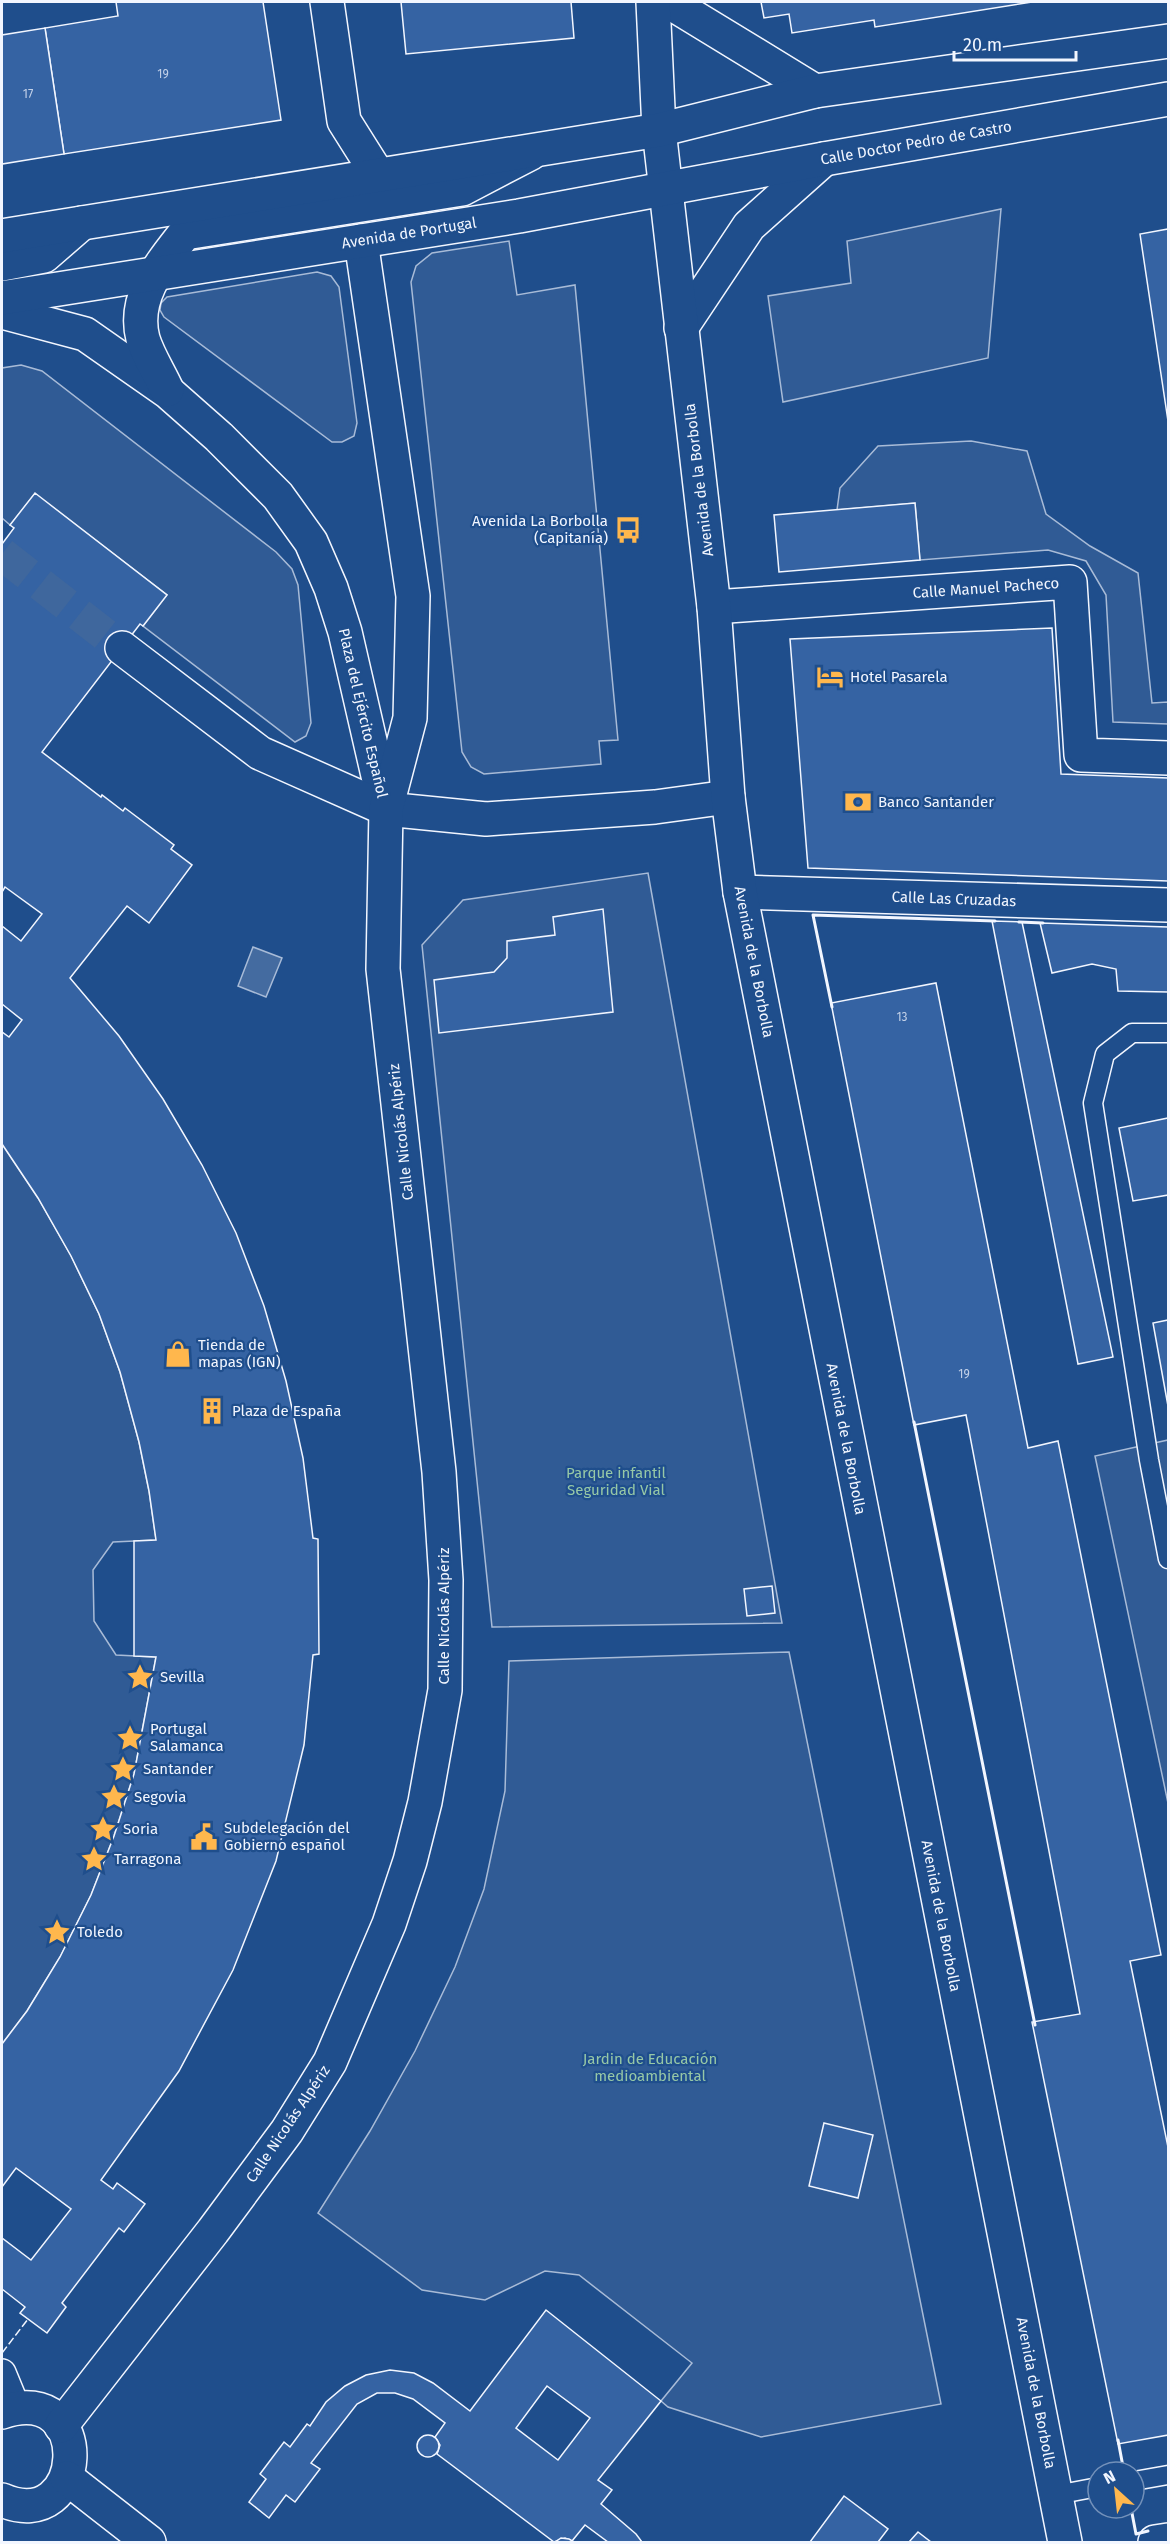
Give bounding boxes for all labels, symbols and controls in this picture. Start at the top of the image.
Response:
scale bar [954,24,1076,62]
text: 20 m [963,34,1002,56]
house number: 19 [157,67,169,81]
house number: 17 [23,87,33,101]
street label: Calle Doctor Pedro de Castro [819,117,1013,169]
street label: Avenida de Portugal [340,213,478,253]
street label: Avenida de la Borbolla [681,402,717,558]
place label: Avenida La Borbolla (Capitanía) [472,512,608,547]
bus stop icon: Avenida La Borbolla (Capitanía) [613,515,643,545]
street label: Calle Manuel Pacheco [912,574,1060,602]
street label: Plaza del Ejército Español [335,626,391,800]
hotel icon: Hotel Pasarela [815,662,845,692]
place label: Hotel Pasarela [850,668,948,686]
bank icon: Banco Santander [843,787,873,817]
place label: Banco Santander [878,793,994,811]
street label: Avenida de la Borbolla [730,885,778,1039]
street label: Calle Las Cruzadas [891,888,1017,910]
house number: 13 [896,1010,908,1024]
street label: Calle Nicolás Alpériz [385,1062,417,1201]
place label: Tienda de mapas (IGN) [198,1336,281,1371]
shop icon: Tienda de mapas (IGN) [163,1339,193,1369]
street label: Avenida de la Borbolla [822,1362,870,1516]
house number: 19 [958,1367,970,1381]
building icon: Plaza de España [197,1396,227,1426]
place label: Plaza de España [232,1402,341,1420]
park label: Parque infantil Seguridad Vial [566,1464,667,1499]
street label: Calle Nicolás Alpériz [435,1547,453,1685]
place icon: Sevilla [125,1662,155,1692]
place label: Sevilla [160,1668,205,1686]
place label: Portugal Salamanca [150,1720,224,1755]
place icon: Portugal Salamanca [115,1723,145,1753]
place icon: Santander [108,1754,138,1784]
place label: Santander [143,1760,214,1778]
place icon: Segovia [99,1782,129,1812]
place label: Segovia [134,1788,186,1806]
place icon: Soria [88,1814,118,1844]
place label: Subdelegación del Gobierno español [224,1819,350,1854]
place label: Soria [123,1820,158,1838]
public building icon: Subdelegación del Gobierno español [189,1822,219,1852]
street label: Avenida de la Borbolla [917,1839,965,1993]
place icon: Tarragona [79,1844,109,1874]
place label: Tarragona [114,1850,182,1868]
place icon: Toledo [42,1917,72,1947]
place label: Toledo [77,1923,123,1941]
park label: Jardin de Educación medioambiental [583,2050,717,2085]
street label: Calle Nicolás Alpériz [242,2062,334,2186]
street label: Avenida de la Borbolla [1012,2316,1060,2470]
north arrow [1086,2460,1146,2520]
text: N [1100,2466,1118,2488]

